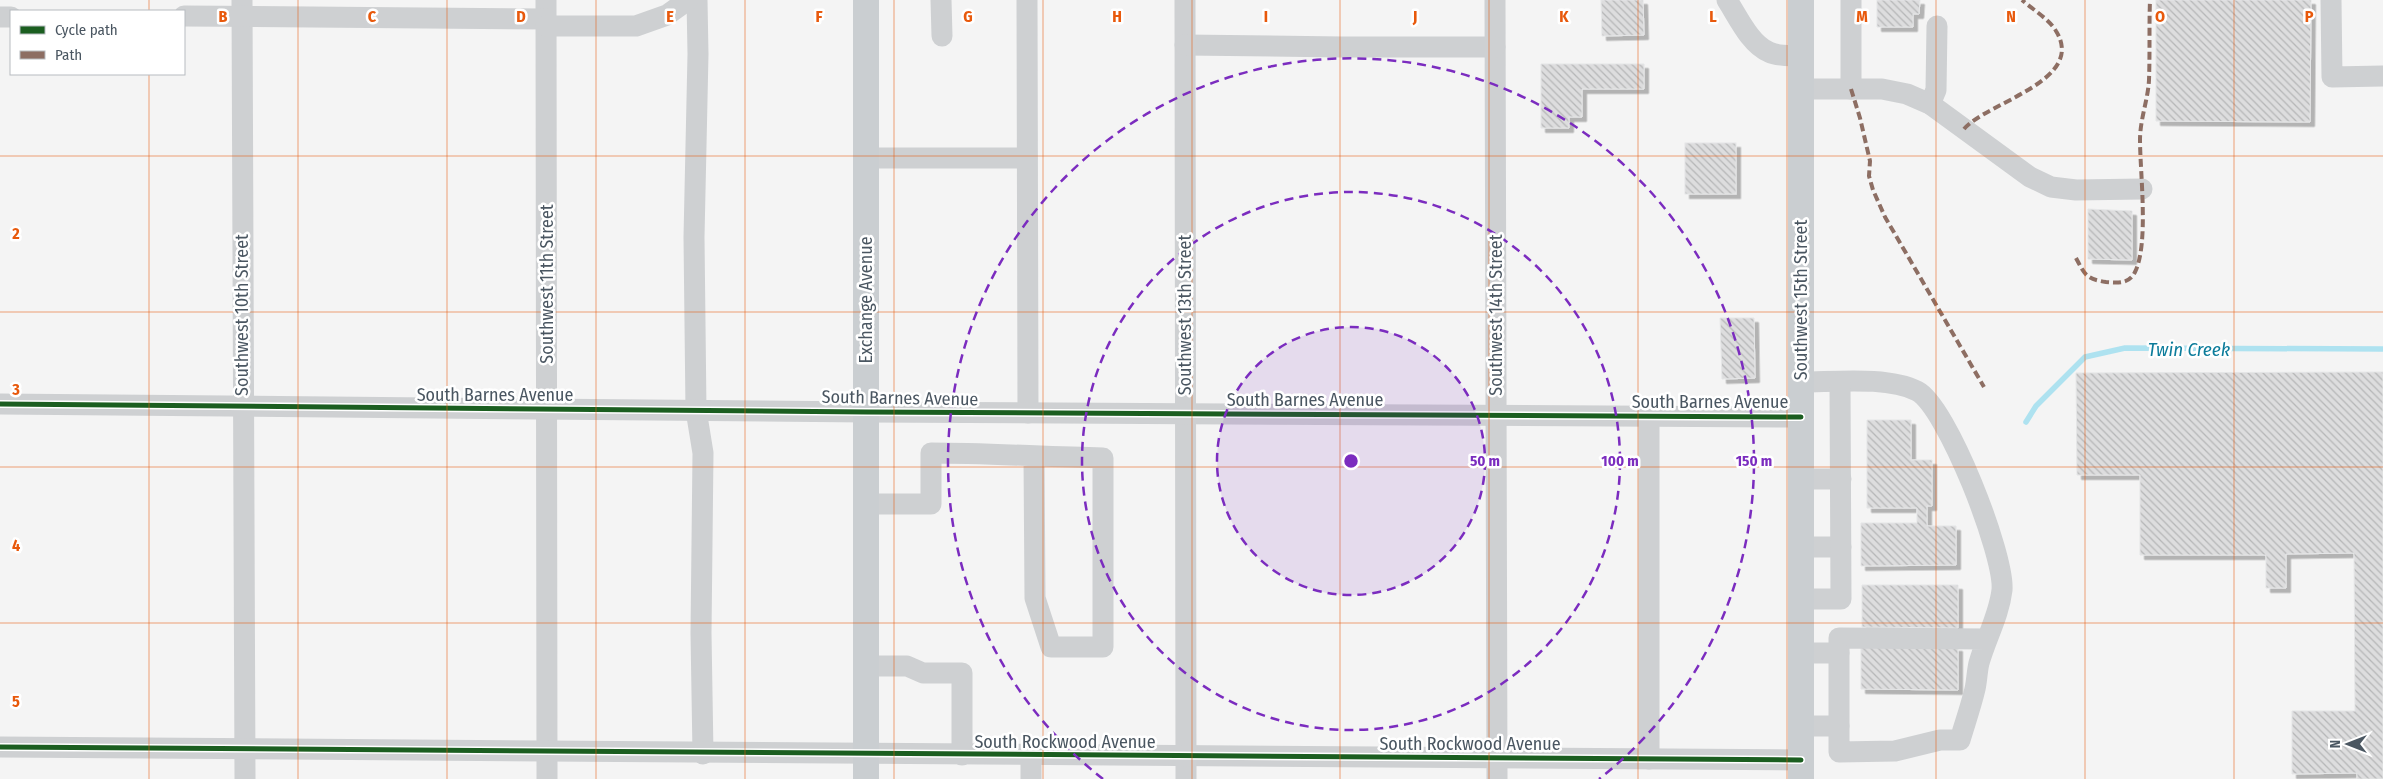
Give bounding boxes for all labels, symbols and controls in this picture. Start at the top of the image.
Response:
text: B [219,7,228,26]
text: C [368,7,377,26]
text: D [516,7,526,26]
text: E [666,7,674,26]
text: F [815,7,823,26]
text: G [963,7,973,26]
text: H [1112,7,1122,26]
text: I [1264,7,1268,26]
text: J [1412,7,1417,26]
text: K [1559,7,1569,26]
text: L [1709,7,1717,26]
text: M [1856,7,1868,26]
text: N [2006,7,2016,26]
text: O [2155,7,2165,26]
text: P [2305,7,2314,26]
legend [10,10,185,75]
text: Cycle path [55,21,118,39]
text: Path [55,46,82,64]
street label: Southwest 11th Street [536,204,558,364]
street label: Southwest 15th Street [1790,220,1812,380]
text: 2 [11,224,20,243]
street label: Southwest 10th Street [231,234,253,396]
street label: Southwest 14th Street [1485,234,1507,396]
street label: Southwest 13th Street [1174,235,1196,395]
street label: Exchange Avenue [855,236,877,364]
water label: Twin Creek [2148,338,2230,361]
text: 3 [11,380,20,399]
street label: South Barnes Avenue [417,384,573,406]
street label: South Barnes Avenue [821,386,979,410]
street label: South Barnes Avenue [1227,389,1383,411]
street label: South Barnes Avenue [1632,391,1788,413]
centre of rings [1342,452,1360,470]
text: 50 m [1470,452,1500,470]
text: 100 m [1601,452,1639,470]
text: 150 m [1736,452,1772,470]
text: 4 [12,536,20,555]
text: 5 [12,692,20,711]
north arrow [2323,719,2373,769]
street label: South Rockwood Avenue [974,731,1156,753]
street label: South Rockwood Avenue [1379,733,1561,755]
text: N [2327,740,2344,748]

